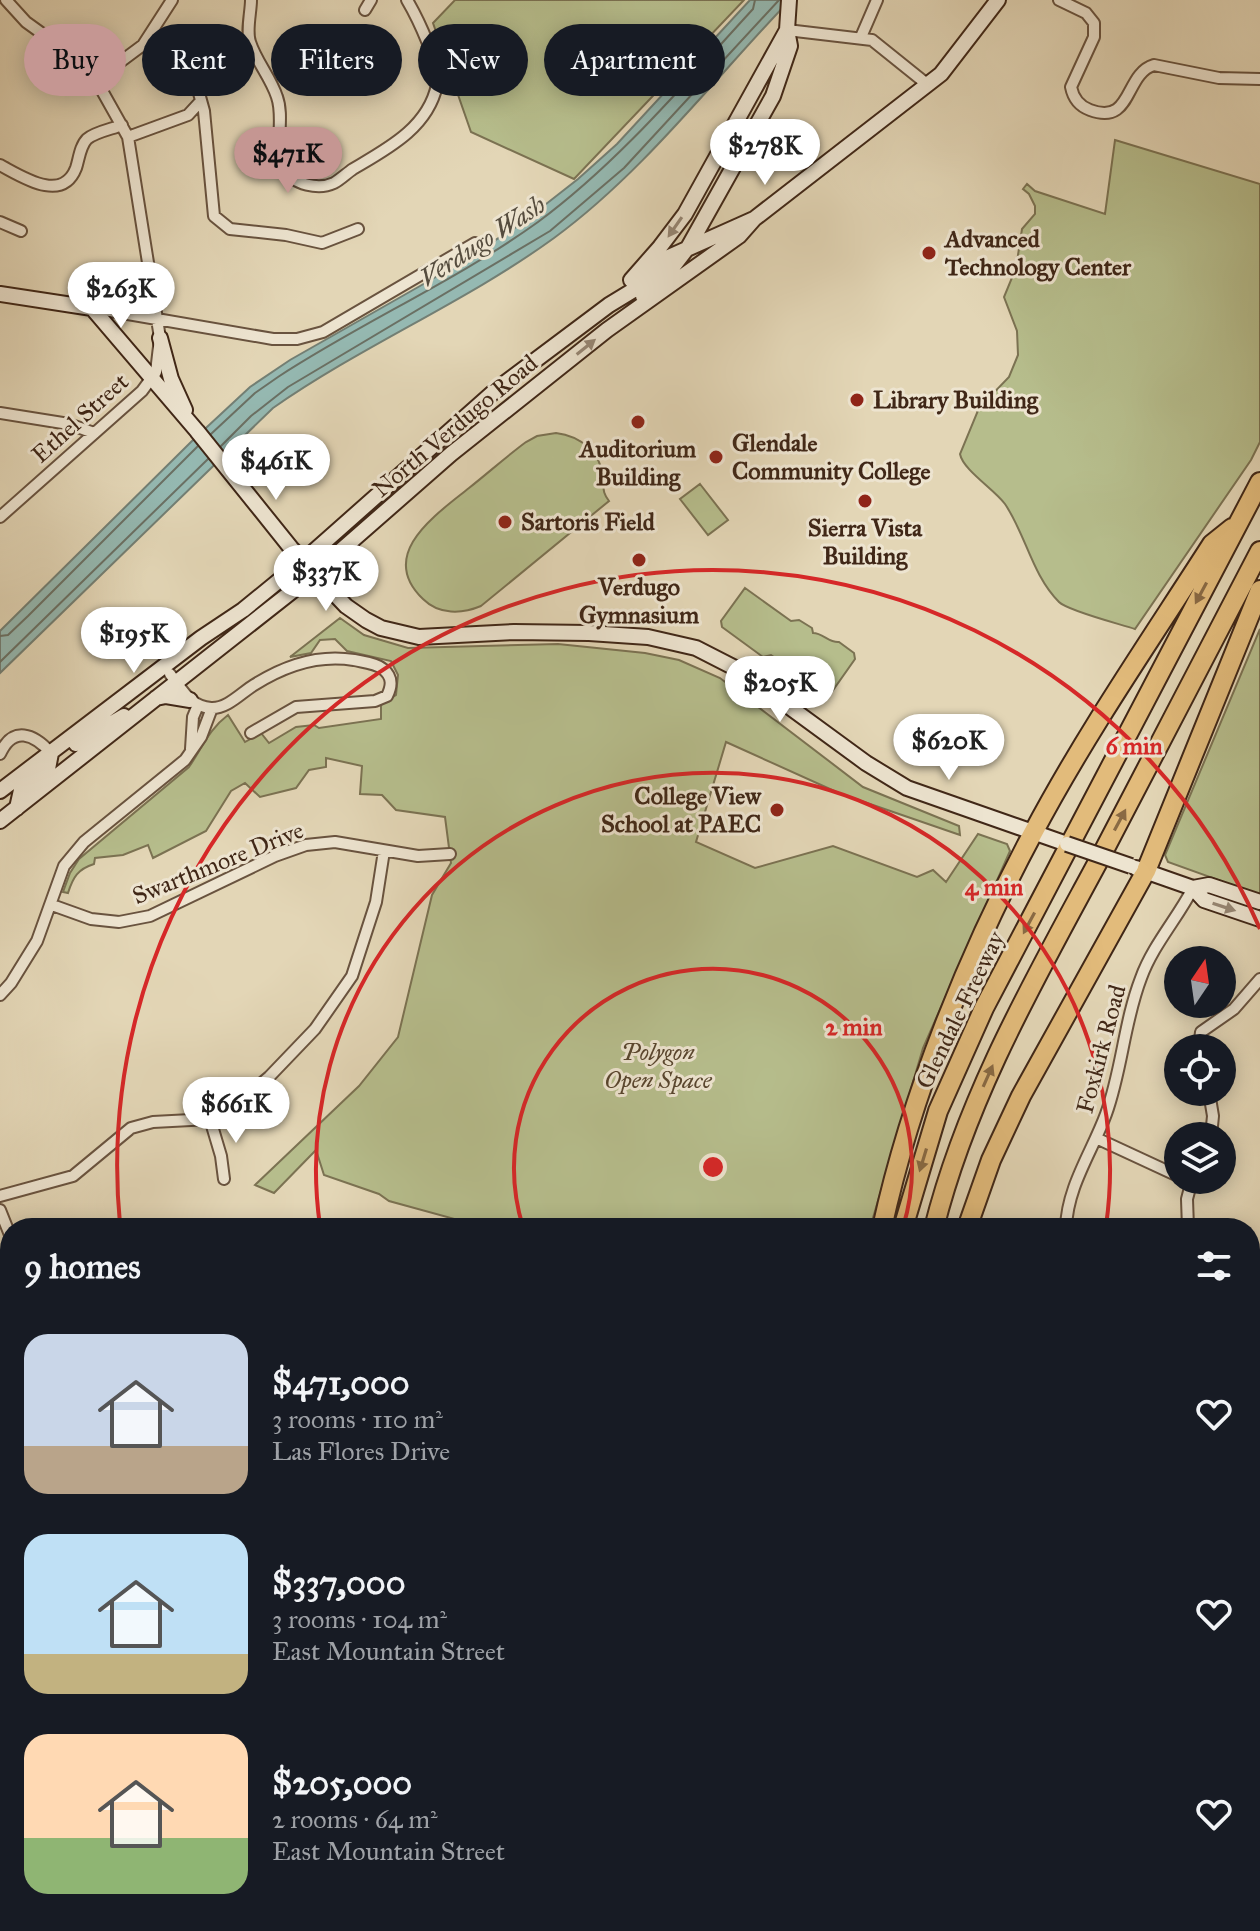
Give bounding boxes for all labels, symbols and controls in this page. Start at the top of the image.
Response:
chip: Buy [24,24,126,96]
chip: Rent [142,24,255,96]
chip: Filters [271,24,402,96]
chip: New [418,24,528,96]
chip: Apartment [544,24,725,96]
pin: $278K [709,119,821,187]
pin: $471K [232,127,344,195]
text: $278K [728,129,802,161]
text: $471K [252,137,324,169]
water label: Verdugo Wash [413,188,551,294]
one-way arrow [667,216,683,238]
place label: Advanced Technology Center [943,224,1132,282]
marker: Advanced Technology Center [920,244,938,262]
pin: $263K [65,262,177,330]
text: $263K [86,272,156,304]
one-way arrow [576,339,596,356]
street label: North Verdugo Road [366,348,544,504]
street label: Ethel Street [25,366,135,469]
place label: Library Building [873,385,1039,415]
marker: Library Building [848,391,866,409]
marker: Auditorium Building [629,413,647,431]
place label: Glendale Community College [732,428,931,486]
pin: $461K [220,434,332,502]
place label: Auditorium Building [578,434,697,492]
text: $461K [240,444,312,476]
marker: Glendale Community College [707,448,725,466]
marker: Sierra Vista Building [856,492,874,510]
place label: Sartoris Field [521,507,656,537]
marker: Sartoris Field [496,513,514,531]
place label: Sierra Vista Building [808,513,923,571]
pin: $337K [270,545,382,613]
marker: Verdugo Gymnasium [630,551,648,569]
text: $337K [292,555,360,587]
place label: Verdugo Gymnasium [579,572,700,630]
one-way arrow [1195,582,1208,605]
pin: $195K [78,607,190,675]
text: $195K [99,617,169,649]
pin: $205K [724,656,836,724]
text: $205K [743,666,817,698]
pin: $620K [893,714,1005,782]
text: $620K [911,724,987,756]
text: 6 min [1105,731,1163,761]
place label: College View School at PAEC [601,781,762,839]
marker: College View School at PAEC [768,801,786,819]
one-way arrow [1113,809,1127,831]
street label: Swarthmore Drive [128,815,308,911]
text: 4 min [965,872,1023,902]
one-way arrow [1213,901,1237,914]
one-way arrow [1023,912,1036,935]
street label: Glendale Freeway [909,926,1011,1094]
north arrow [1164,946,1236,1018]
map controls [1164,946,1236,1194]
street label: Foxkirk Road [1069,981,1133,1117]
text: 2 min [826,1012,882,1042]
button: locate [1164,1034,1236,1106]
park label: Polygon Open Space [604,1037,713,1095]
one-way arrow [981,1064,994,1087]
pin: $661K [180,1077,292,1145]
text: $661K [201,1087,271,1119]
button: layers [1164,1122,1236,1194]
one-way arrow [916,1148,929,1172]
centre of rings [699,1153,727,1181]
icon: filters [1192,1244,1236,1288]
text: 9 homes [24,1246,141,1287]
text: $471,000 [272,1362,410,1403]
icon: home [88,1366,184,1462]
icon: heart [1192,1392,1236,1436]
text: 3 rooms · 110 m² [272,1403,443,1435]
text: Las Flores Drive [272,1435,450,1467]
text: $337,000 [272,1562,405,1603]
icon: home [88,1566,184,1662]
icon: heart [1192,1592,1236,1636]
text: 3 rooms · 104 m² [272,1603,447,1635]
text: East Mountain Street [272,1635,505,1667]
text: $205,000 [272,1762,412,1803]
icon: home [88,1766,184,1862]
icon: heart [1192,1792,1236,1836]
text: 2 rooms · 64 m² [272,1803,438,1835]
text: East Mountain Street [272,1835,505,1867]

